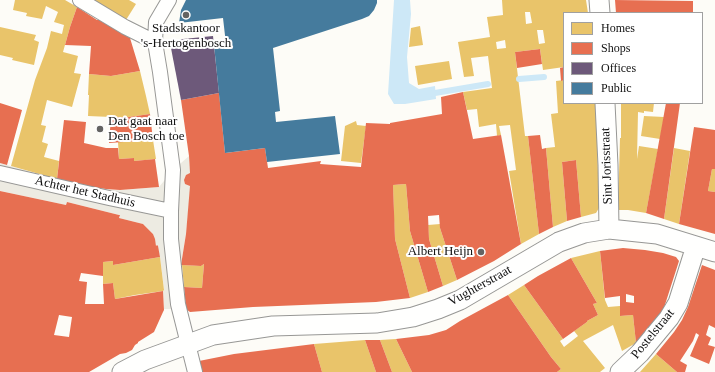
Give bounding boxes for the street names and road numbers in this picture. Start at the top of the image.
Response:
street label: Sint Jorisstraat [598,127,616,205]
street label: Achter het Stadhuis [33,173,137,211]
street label: Vughterstraat [446,262,514,310]
street label: Postelstraat [628,306,678,362]

